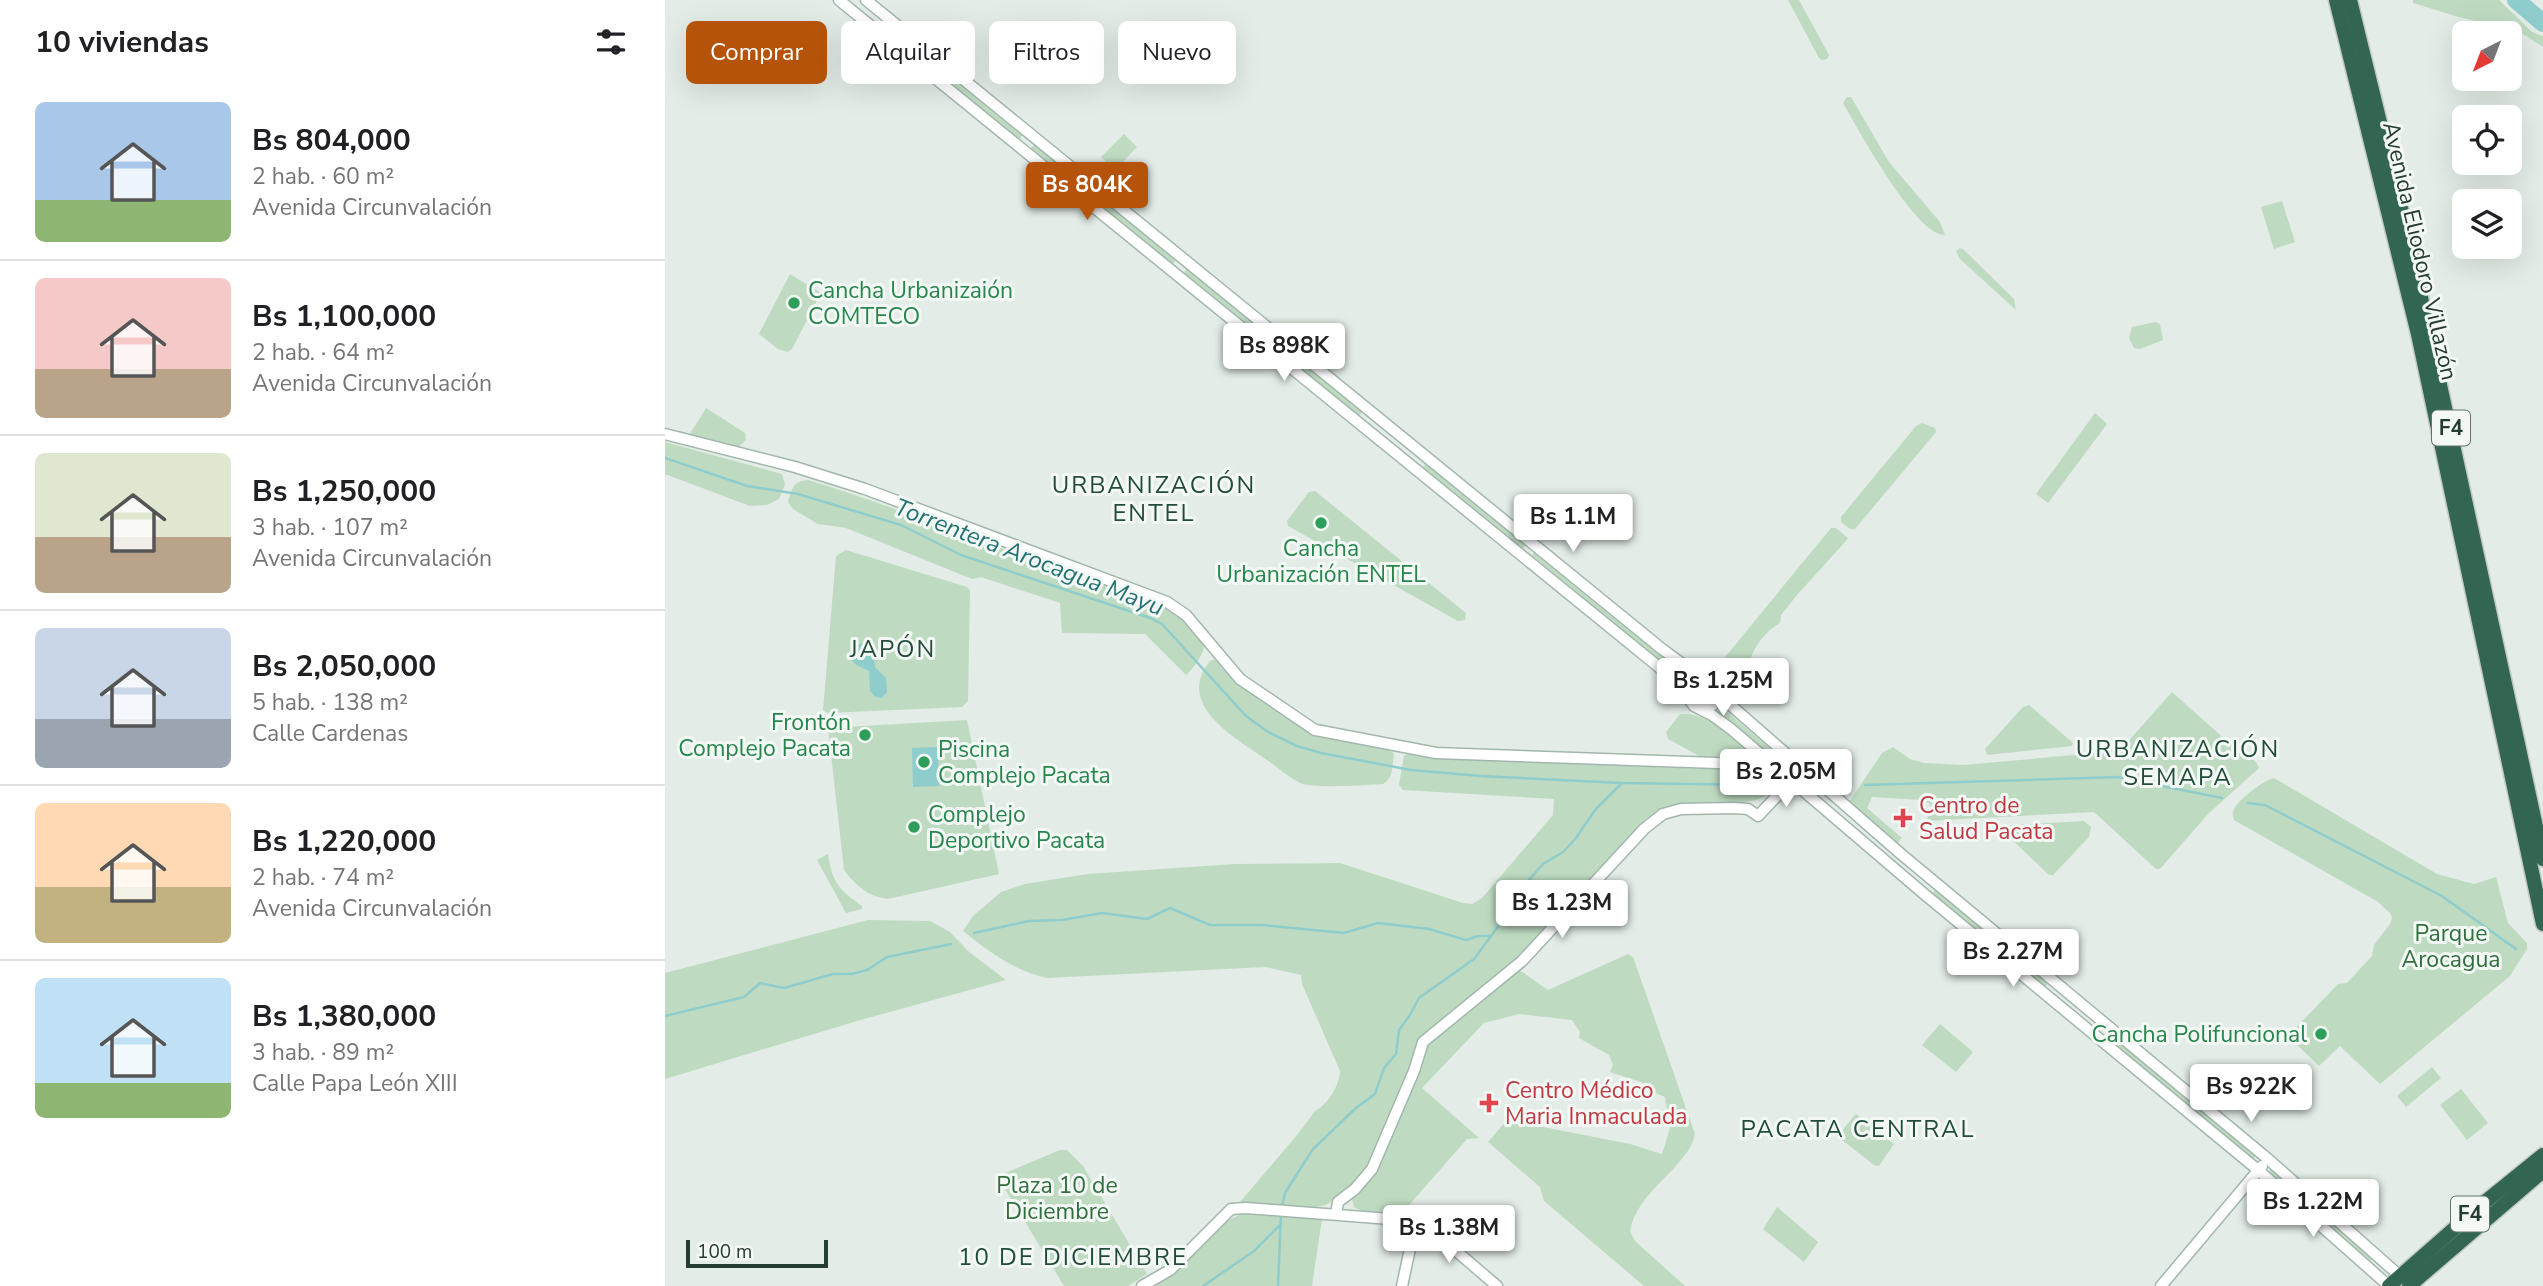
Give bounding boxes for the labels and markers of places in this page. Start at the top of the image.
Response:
pin: Bs 804K [1022,162,1152,222]
place label: Cancha Urbanizaión COMTECO [808,275,1013,332]
marker: Cancha Urbanizaión COMTECO [786,295,802,311]
pin: Bs 898K [1219,324,1349,383]
pin: Bs 1.1M [1508,494,1638,554]
marker: Cancha Urbanización ENTEL [1313,515,1329,531]
place label: Cancha Urbanización ENTEL [1216,533,1426,590]
pin: Bs 1.25M [1651,658,1795,718]
place label: Frontón Complejo Pacata [678,707,851,764]
marker: Frontón Complejo Pacata [857,727,873,743]
place label: Piscina Complejo Pacata [938,734,1111,791]
pin: Bs 2.05M [1714,750,1858,809]
marker: Piscina Complejo Pacata [916,754,932,770]
place label: Centro de Salud Pacata [1919,790,2054,847]
place label: Complejo Deportivo Pacata [928,799,1105,856]
marker: Centro de Salud Pacata [1893,808,1913,828]
marker: Complejo Deportivo Pacata [906,819,922,835]
pin: Bs 1.23M [1490,880,1634,940]
pin: Bs 2.27M [1941,930,2085,989]
place label: Cancha Polifuncional [2091,1019,2307,1050]
marker: Cancha Polifuncional [2313,1026,2329,1042]
pin: Bs 922K [2186,1064,2316,1124]
place label: Centro Médico Maria Inmaculada [1505,1075,1688,1132]
marker: Centro Médico Maria Inmaculada [1479,1093,1499,1113]
pin: Bs 1.22M [2241,1180,2385,1239]
pin: Bs 1.38M [1377,1206,1521,1265]

